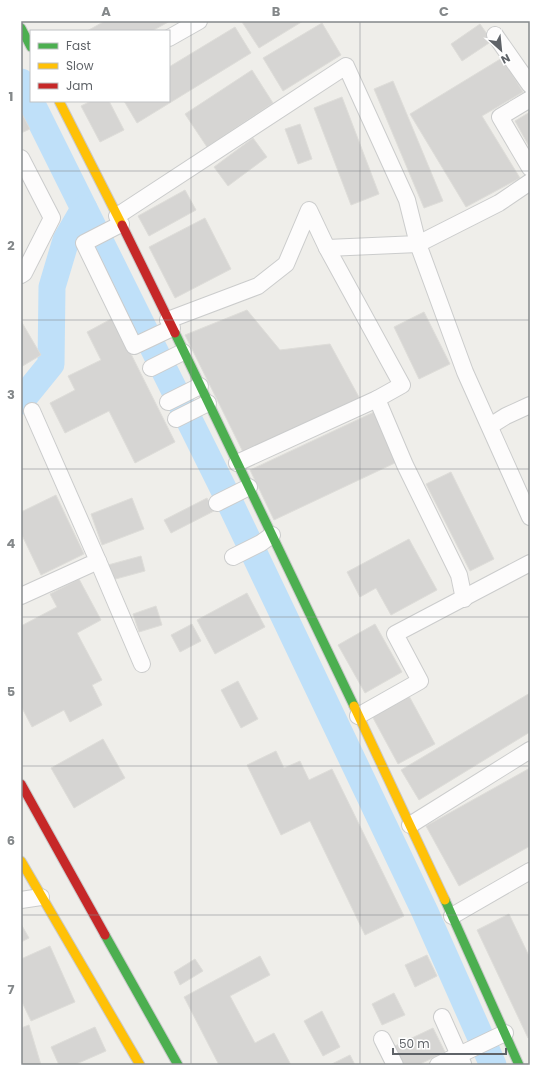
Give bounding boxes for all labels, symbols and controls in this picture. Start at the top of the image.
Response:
text: A [101,2,111,21]
text: B [272,2,281,21]
text: C [439,2,449,21]
legend [30,30,170,102]
north arrow [481,30,521,70]
text: Fast [66,37,91,54]
text: N [498,50,513,68]
text: Slow [66,57,94,74]
text: Jam [66,77,93,94]
text: 1 [9,87,13,106]
text: 2 [7,236,15,255]
text: 3 [7,385,15,404]
text: 4 [7,534,16,553]
text: 5 [7,682,15,701]
text: 6 [7,831,15,850]
text: 7 [8,980,15,999]
scale bar [393,1030,506,1056]
text: 50 m [399,1035,430,1052]

